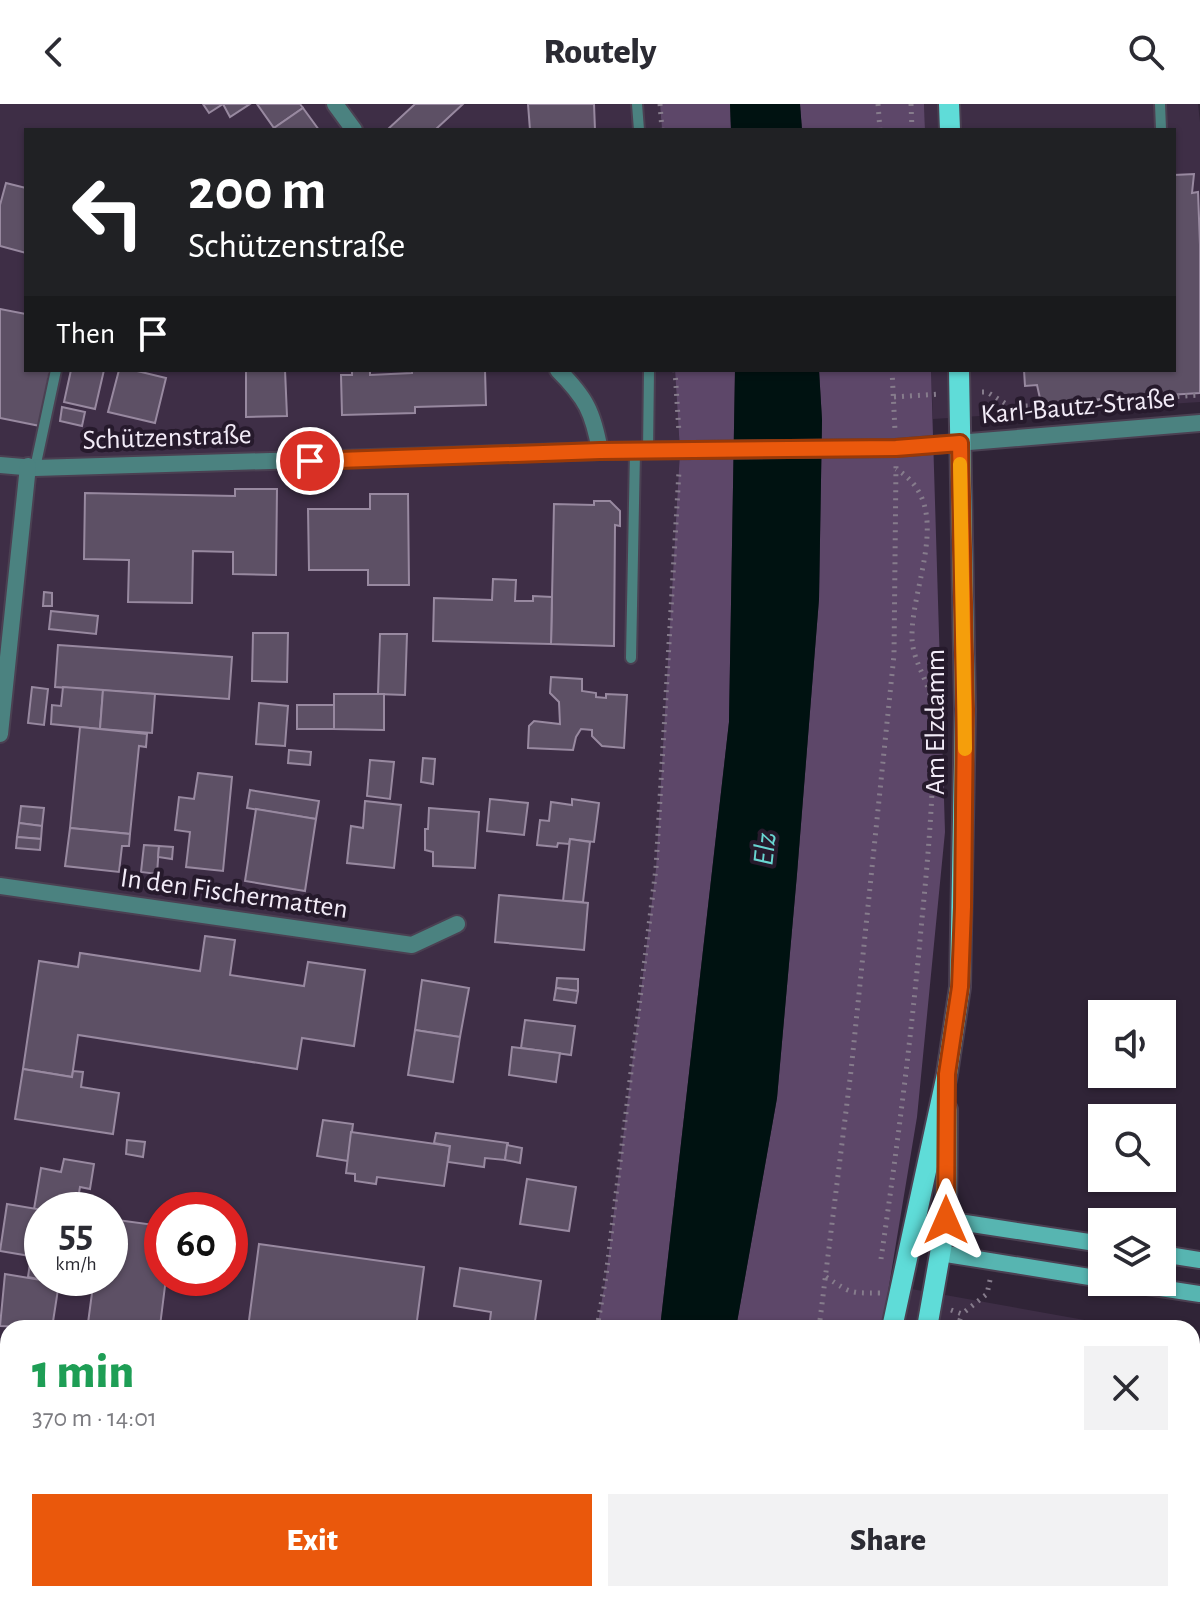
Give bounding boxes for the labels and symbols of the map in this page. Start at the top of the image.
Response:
street label: Karl-Bautz-Straße [980,385,1176,429]
street label: Schützenstraße [82,421,252,455]
pin [276,427,344,495]
street label: Am Elzdamm [922,649,950,795]
water label: Elz [748,831,782,867]
street label: In den Fischermatten [118,864,350,924]
position arrow [904,1178,988,1262]
speed limit sign: 60 [144,1192,248,1296]

